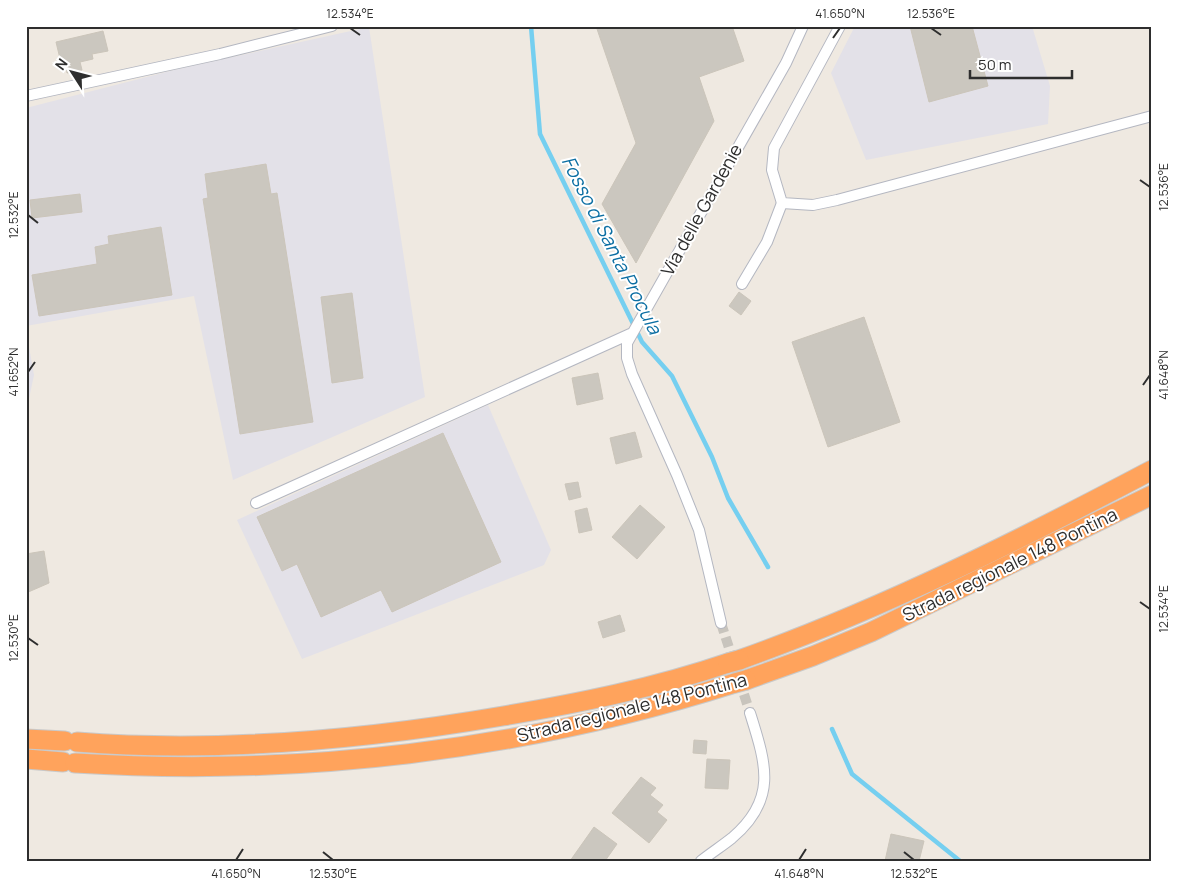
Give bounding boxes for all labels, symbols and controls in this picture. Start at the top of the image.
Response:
text: 12.534°E [326,5,374,22]
text: 41.650°N [815,5,865,22]
text: 12.536°E [907,5,955,22]
north arrow [48,48,98,98]
scale bar [970,48,1073,80]
text: N [50,54,72,74]
text: 50 m [978,54,1012,75]
street label: Via delle Gardenie [655,139,747,280]
water label: Fosso di Santa Procula [556,152,669,340]
text: 12.536°E [1155,163,1172,211]
text: 12.532°E [5,191,22,239]
text: 41.652°N [5,348,22,396]
text: 41.648°N [1155,350,1172,400]
street label: Strada regionale 148 Pontina [898,502,1121,627]
text: 12.534°E [1155,585,1172,633]
text: 12.530°E [5,614,22,662]
street label: Strada regionale 148 Pontina [514,667,749,747]
text: 41.650°N [211,865,261,882]
text: 12.530°E [309,865,357,882]
text: 41.648°N [774,865,824,882]
text: 12.532°E [890,865,938,882]

